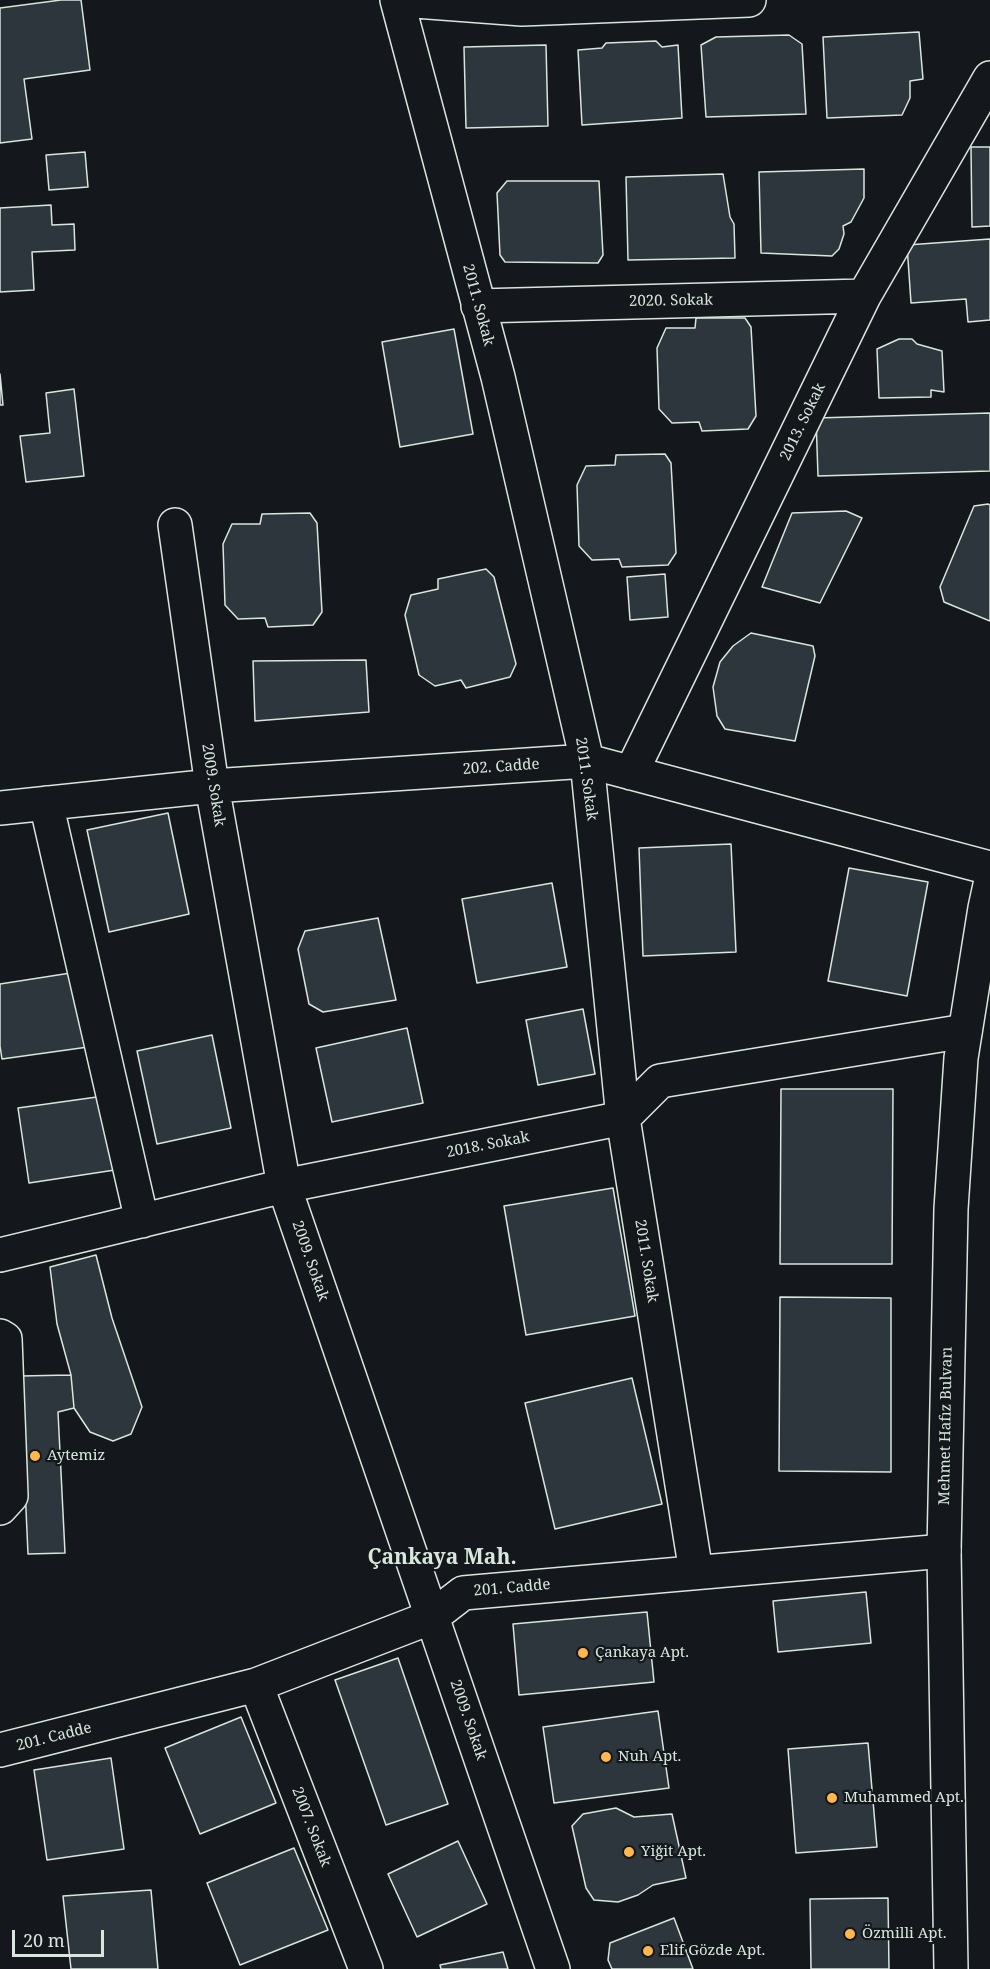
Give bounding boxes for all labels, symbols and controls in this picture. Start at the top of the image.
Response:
street label: 2011. Sokak [458,262,498,348]
street label: 2020. Sokak [629,291,713,311]
street label: 2013. Sokak [776,380,830,464]
street label: 2011. Sokak [571,736,601,822]
street label: 2009. Sokak [198,742,228,828]
street label: 202. Cadde [462,755,540,779]
street label: 2018. Sokak [445,1128,531,1162]
street label: 2009. Sokak [288,1218,332,1304]
street label: 2011. Sokak [631,1218,661,1304]
street label: Mehmet Hafız Bulvarı [936,1347,956,1505]
place label: Aytemiz [47,1447,105,1465]
marker: Aytemiz [28,1449,42,1463]
district label: Çankaya Mah. [367,1545,517,1571]
street label: 201. Cadde [473,1576,551,1600]
place label: Çankaya Apt. [595,1644,689,1662]
marker: Çankaya Apt. [576,1646,590,1660]
street label: 2009. Sokak [446,1677,490,1763]
street label: 201. Cadde [15,1719,93,1755]
place label: Nuh Apt. [618,1748,681,1766]
marker: Nuh Apt. [599,1750,613,1764]
street label: 2007. Sokak [288,1785,334,1869]
place label: Muhammed Apt. [844,1789,964,1807]
marker: Muhammed Apt. [825,1791,839,1805]
place label: Yiğit Apt. [641,1843,706,1861]
marker: Yiğit Apt. [622,1845,636,1859]
scale bar [15,1918,106,1956]
place label: Özmilli Apt. [862,1925,947,1943]
marker: Özmilli Apt. [843,1927,857,1941]
text: 20 m [23,1928,65,1952]
place label: Elif Gözde Apt. [660,1942,765,1960]
marker: Elif Gözde Apt. [641,1944,655,1958]

